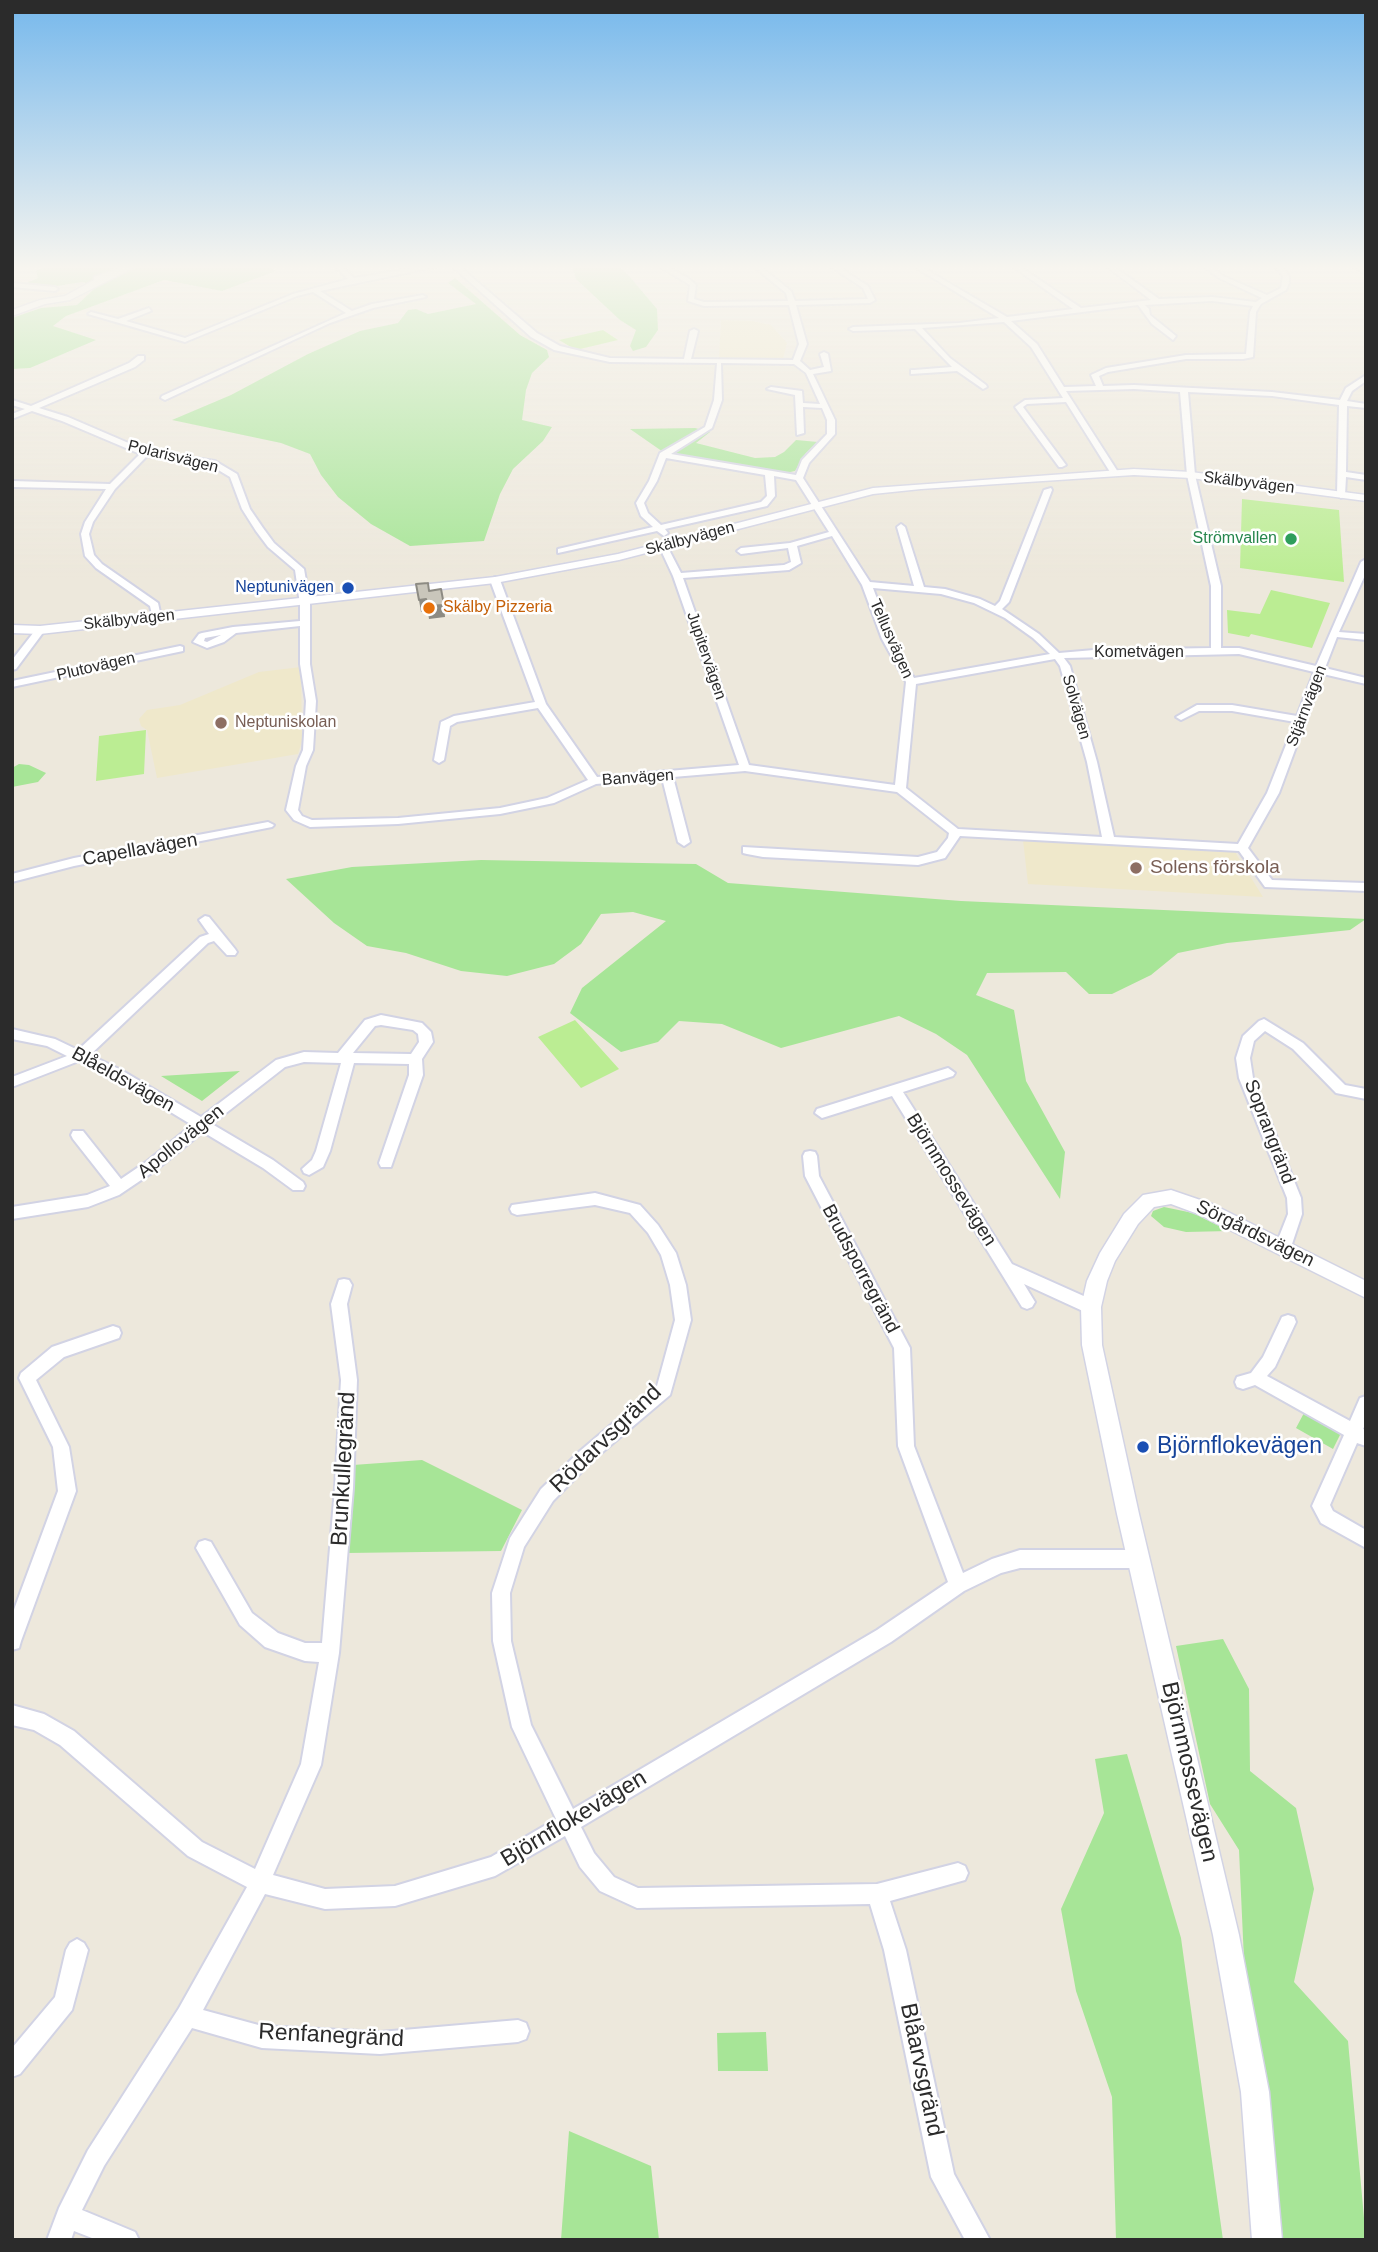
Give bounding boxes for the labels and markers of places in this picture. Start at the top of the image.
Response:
place label: Strömvallen [1193,529,1277,549]
marker: Strömvallen [1283,531,1299,547]
place label: Neptunivägen [235,578,334,598]
marker: Neptunivägen [340,580,356,596]
place label: Skälby Pizzeria [443,598,552,618]
marker: Skälby Pizzeria [421,600,437,616]
place label: Neptuniskolan [235,713,336,733]
marker: Neptuniskolan [213,715,229,731]
place label: Solens förskola [1150,857,1280,879]
marker: Solens förskola [1128,860,1144,876]
place label: Björnflokevägen [1157,1433,1322,1461]
marker: Björnflokevägen [1135,1439,1151,1455]

